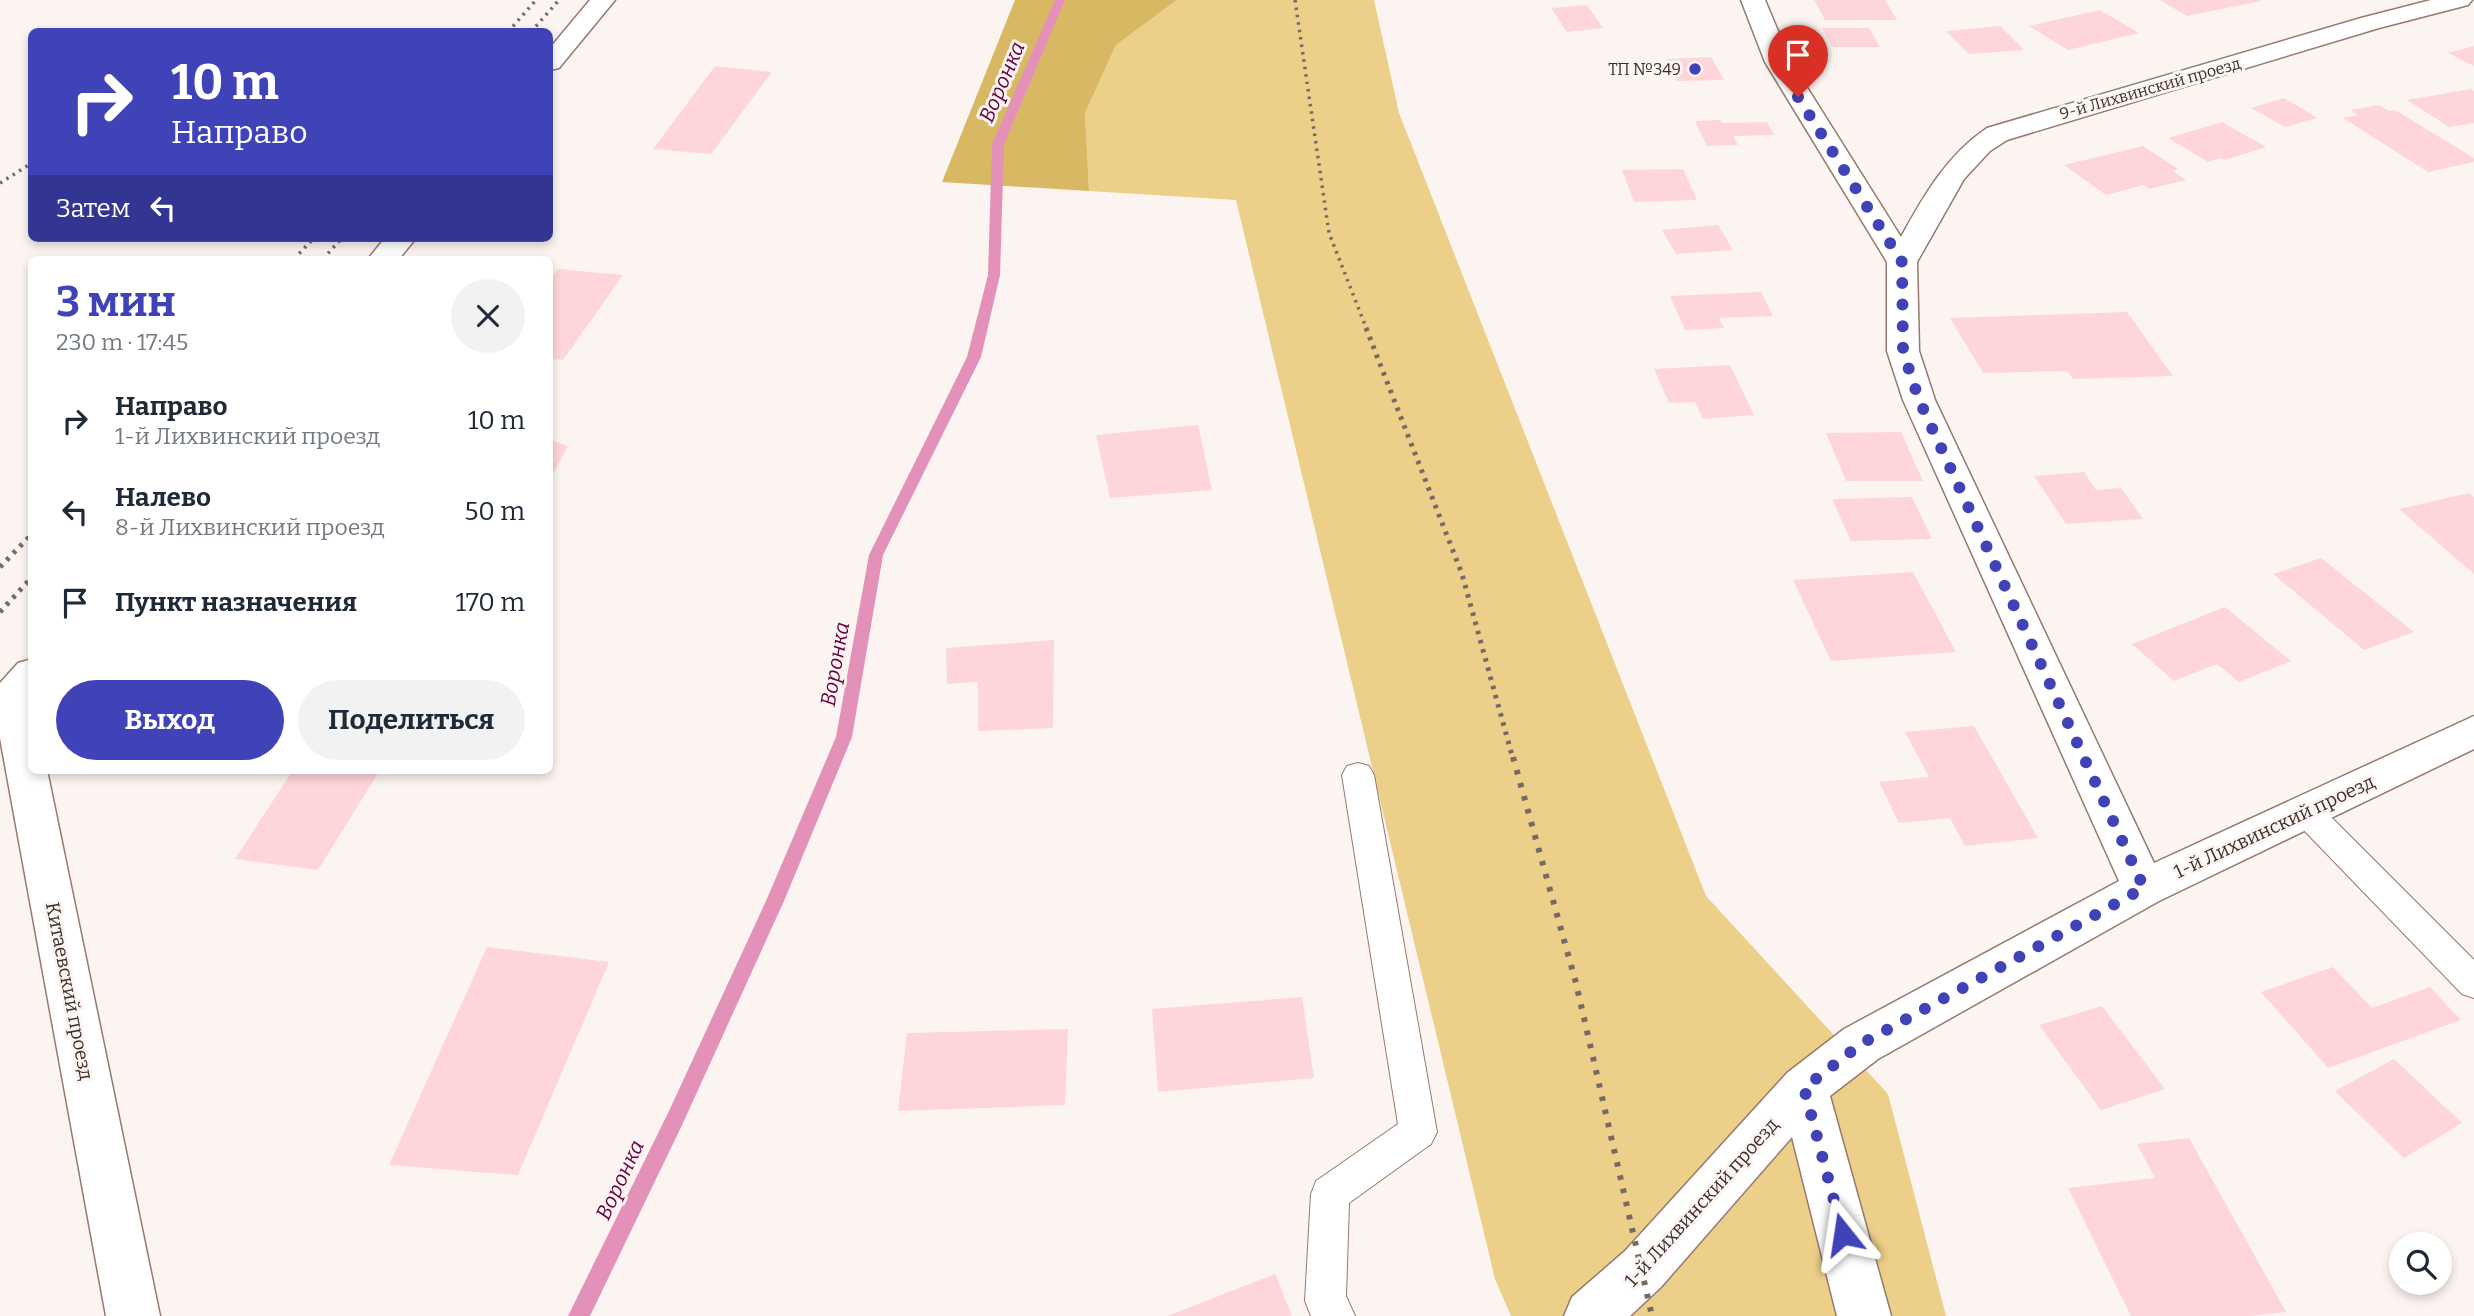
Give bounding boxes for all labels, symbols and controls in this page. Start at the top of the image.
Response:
pin [1768,25,1828,97]
icon: arrive [1779,36,1817,74]
water label: Воронка [973,38,1031,126]
text: 10 m [171,53,279,112]
street label: 9-й Лихвинский проезд [2057,53,2243,123]
icon: right [56,56,147,147]
place label: ТП №349 [1608,60,1681,79]
marker: ТП №349 [1687,61,1703,77]
text: Направо [171,113,308,151]
icon: left [144,189,182,227]
text: Затем [56,193,130,224]
text: 3 мин [56,277,176,327]
button: close [451,279,525,353]
text: 230 m · 17:45 [56,328,188,356]
text: Направо [115,391,228,422]
icon: right [56,402,94,440]
text: 10 m [468,405,525,436]
text: 1-й Лихвинский проезд [115,422,380,450]
text: Налево [115,482,211,513]
icon: left [56,493,94,531]
text: 50 m [464,496,525,527]
text: 8-й Лихвинский проезд [115,513,385,541]
icon: arrive [56,584,94,622]
text: Пункт назначения [115,587,357,618]
text: 170 m [455,587,525,618]
water label: Воронка [815,620,855,708]
button: Выход [56,680,284,760]
button: Поделиться [298,680,525,760]
street label: 1-й Лихвинский проезд [2170,770,2379,883]
street label: Китаевский проезд [41,900,98,1083]
street label: 1-й Лихвинский проезд [1620,1113,1784,1291]
water label: Воронка [590,1136,650,1224]
position arrow [1806,1197,1880,1271]
map controls [2389,1232,2452,1295]
button: search [2389,1232,2452,1295]

